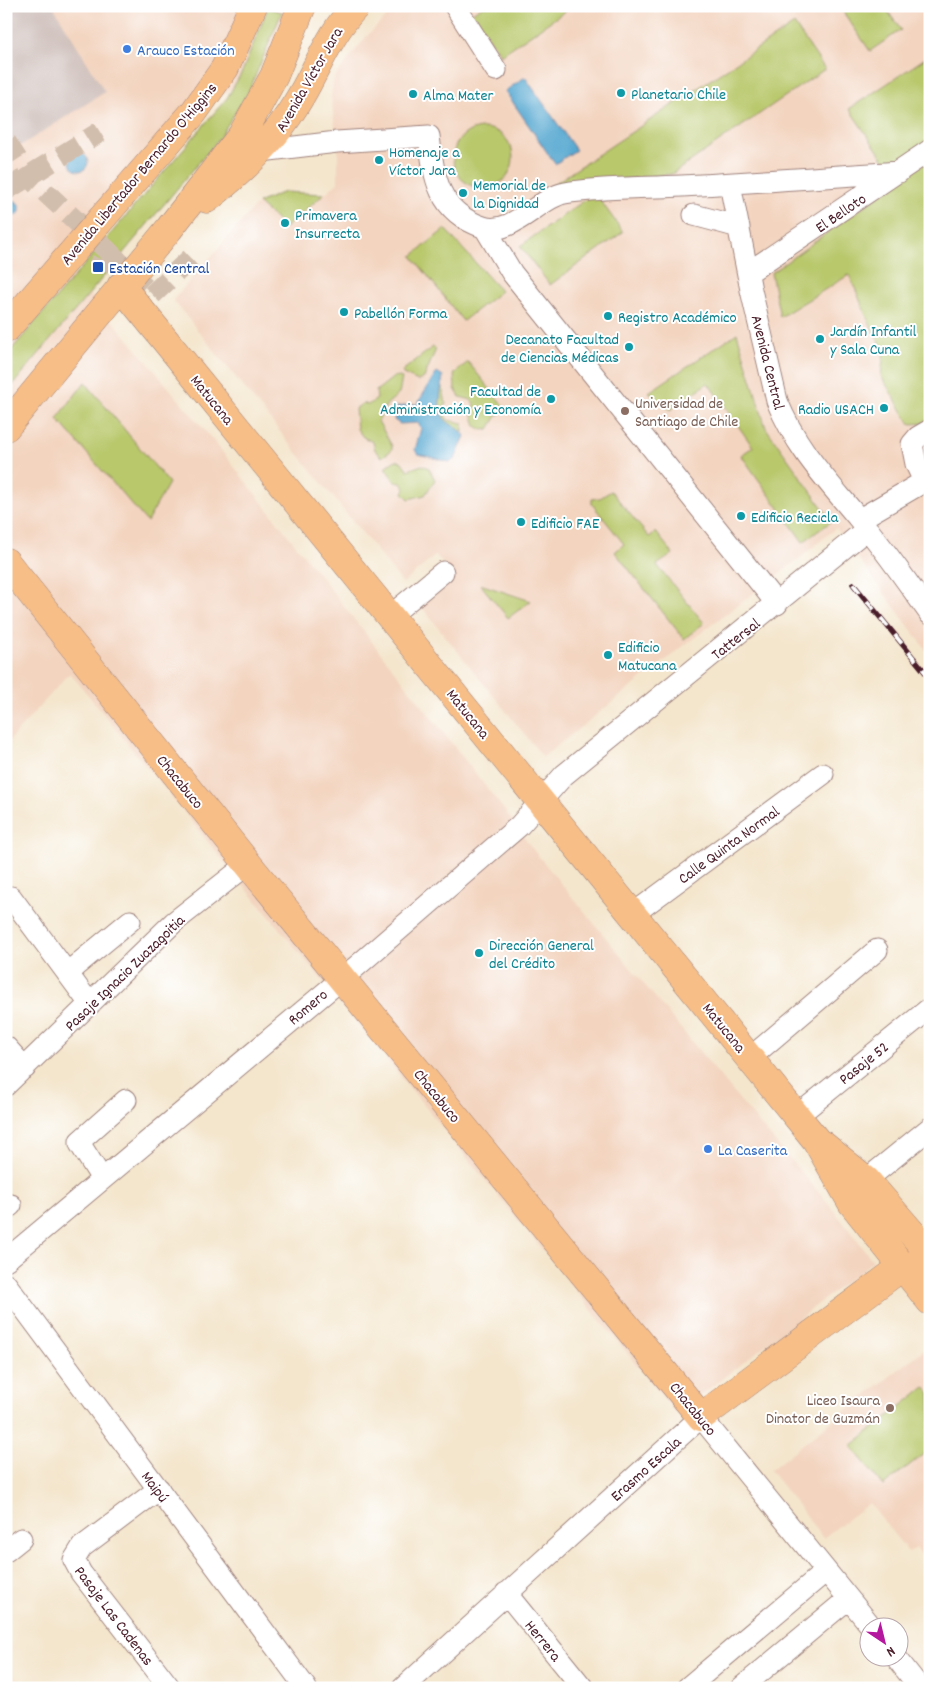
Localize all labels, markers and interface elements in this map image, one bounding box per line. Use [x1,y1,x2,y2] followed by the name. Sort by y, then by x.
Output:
[271,23,350,137] street label: Avenida Víctor Jara
[137,40,235,63] place label: Arauco Estación
[121,43,133,55] marker: Arauco Estación
[56,78,224,271] street label: Avenida Libertador Bernardo O'Higgins
[631,84,726,107] place label: Planetario Chile
[423,85,494,108] place label: Alma Mater
[615,87,627,99] marker: Planetario Chile
[407,88,419,100] marker: Alma Mater
[389,142,460,183] place label: Homenaje a Víctor Jara
[373,154,385,166] marker: Homenaje a Víctor Jara
[473,175,546,216] place label: Memorial de la Dignidad
[457,187,469,199] marker: Memorial de la Dignidad
[811,189,872,240] street label: El Belloto
[295,205,360,246] place label: Primavera Insurrecta
[279,217,291,229] marker: Primavera Insurrecta
[109,258,210,281] place label: Estación Central
[91,260,105,274] marker: Estación Central
[354,303,448,326] place label: Pabellón Forma
[338,306,350,318] marker: Pabellón Forma
[618,307,737,330] place label: Registro Académico
[602,310,614,322] marker: Registro Académico
[744,313,790,413] street label: Avenida Central
[830,321,916,362] place label: Jardín Infantil y Sala Cuna
[501,329,619,370] place label: Decanato Facultad de Ciencias Médicas
[814,333,826,345] marker: Jardín Infantil y Sala Cuna
[623,341,635,353] marker: Decanato Facultad de Ciencias Médicas
[184,371,239,431] street label: Matucana
[380,381,541,422] place label: Facultad de Administración y Economía
[545,393,557,405] marker: Facultad de Administración y Economía
[635,393,738,434] place label: Universidad de Santiago de Chile
[798,399,874,422] place label: Radio USACH
[878,402,890,414] marker: Radio USACH
[619,405,631,417] marker: Universidad de Santiago de Chile
[751,507,839,530] place label: Edificio Recicla
[735,510,747,522] marker: Edificio Recicla
[531,513,600,536] place label: Edificio FAE
[515,516,527,528] marker: Edificio FAE
[707,613,766,667] street label: Tattersal
[618,637,677,678] place label: Edificio Matucana
[602,649,614,661] marker: Edificio Matucana
[440,685,495,745] street label: Matucana
[150,750,208,815] street label: Chacabuco
[674,801,785,891] street label: Calle Quinta Normal
[60,910,191,1037] street label: Pasaje Ignacio Zuazagoitia
[489,935,594,976] place label: Dirección General del Crédito
[473,947,485,959] marker: Dirección General del Crédito
[284,984,334,1032] street label: Romero
[696,999,751,1059] street label: Matucana
[835,1037,894,1091] street label: Pasaje 52
[407,1064,465,1129] street label: Chacabuco
[718,1140,788,1163] place label: La Caserita
[702,1143,714,1155] marker: La Caserita
[663,1377,721,1442] street label: Chacabuco
[766,1390,880,1431] place label: Liceo Isaura Dinator de Guzmán
[884,1402,896,1414] marker: Liceo Isaura Dinator de Guzmán
[606,1431,688,1508] street label: Erasmo Escala
[135,1467,174,1508] street label: Maipú
[68,1562,158,1672] street label: Pasaje Las Cadenas
[518,1616,566,1668] street label: Herrera
[858,1616,908,1666] north arrow
[882,1641,899,1661] text: N

